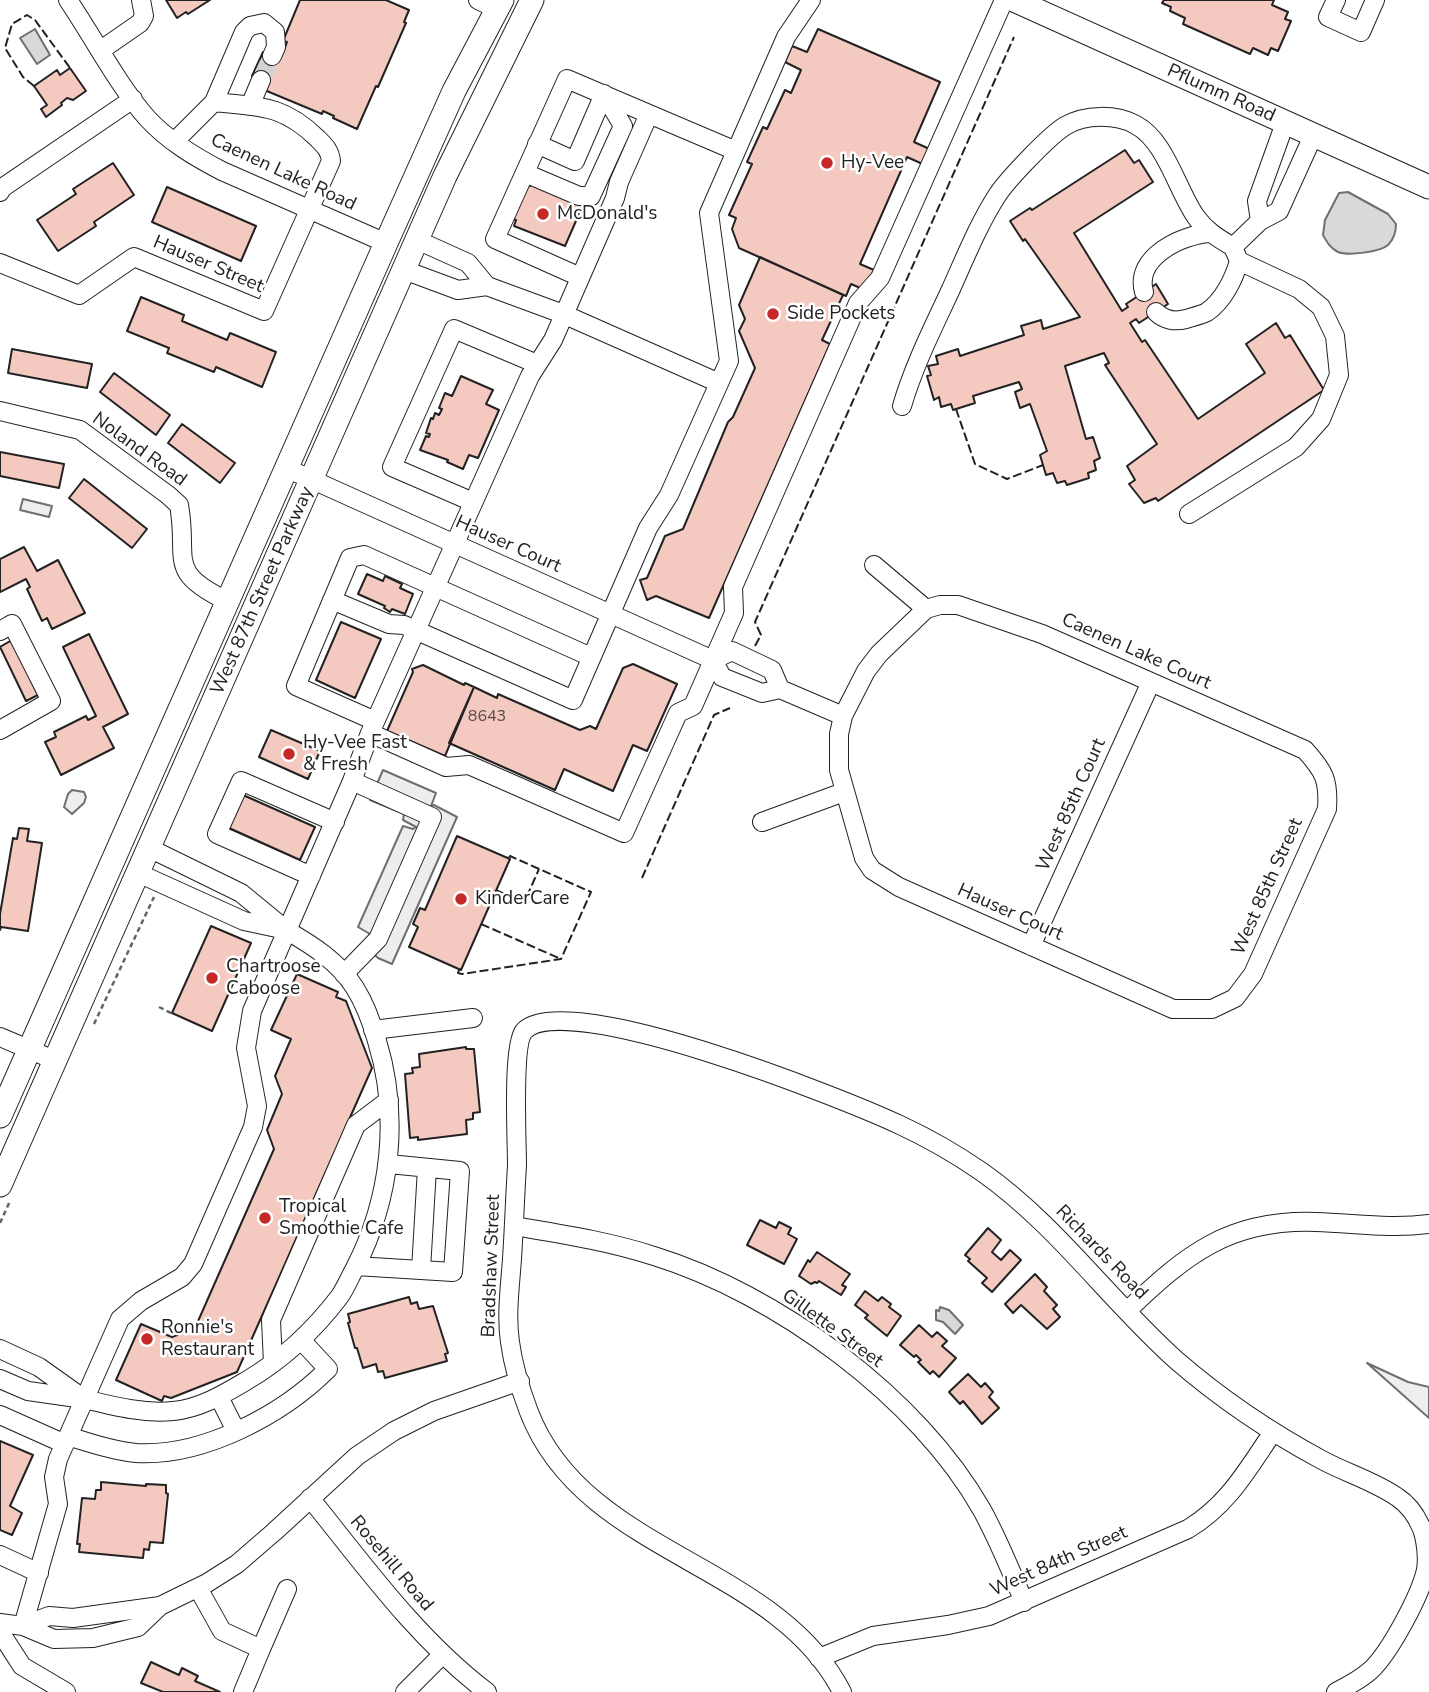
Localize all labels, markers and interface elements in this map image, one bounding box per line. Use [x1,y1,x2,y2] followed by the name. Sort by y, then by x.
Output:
[1163,60,1279,128] street label: Pflumm Road
[207,129,359,217] street label: Caenen Lake Road
[841,152,904,174] place label: Hy-Vee
[819,155,835,171] marker: Hy-Vee
[557,203,658,225] place label: McDonald's
[535,206,551,222] marker: McDonald's
[149,231,267,299] street label: Hauser Street
[787,303,895,325] place label: Side Pockets
[765,306,781,322] marker: Side Pockets
[87,408,191,492] street label: Noland Road
[207,483,319,699] street label: West 87th Street Parkway
[452,512,564,578] street label: Hauser Court
[1058,609,1214,695] street label: Caenen Lake Court
[468,707,506,727] house number: 8643
[303,732,407,776] place label: Hy-Vee Fast & Fresh
[1033,735,1111,875] street label: West 85th Court
[281,746,297,762] marker: Hy-Vee Fast & Fresh
[1228,815,1308,959] street label: West 85th Street
[954,880,1066,946] street label: Hauser Court
[475,888,569,910] place label: KinderCare
[453,891,469,907] marker: KinderCare
[226,956,321,1000] place label: Chartroose Caboose
[204,970,220,986] marker: Chartroose Caboose
[478,1194,506,1338] street label: Bradshaw Street
[279,1196,404,1240] place label: Tropical Smoothie Cafe
[1050,1201,1152,1305] street label: Richards Road
[257,1210,273,1226] marker: Tropical Smoothie Cafe
[777,1285,887,1373] street label: Gillette Street
[161,1317,254,1361] place label: Ronnie's Restaurant
[139,1331,155,1347] marker: Ronnie's Restaurant
[344,1512,438,1616] street label: Rosehill Road
[987,1522,1131,1602] street label: West 84th Street

